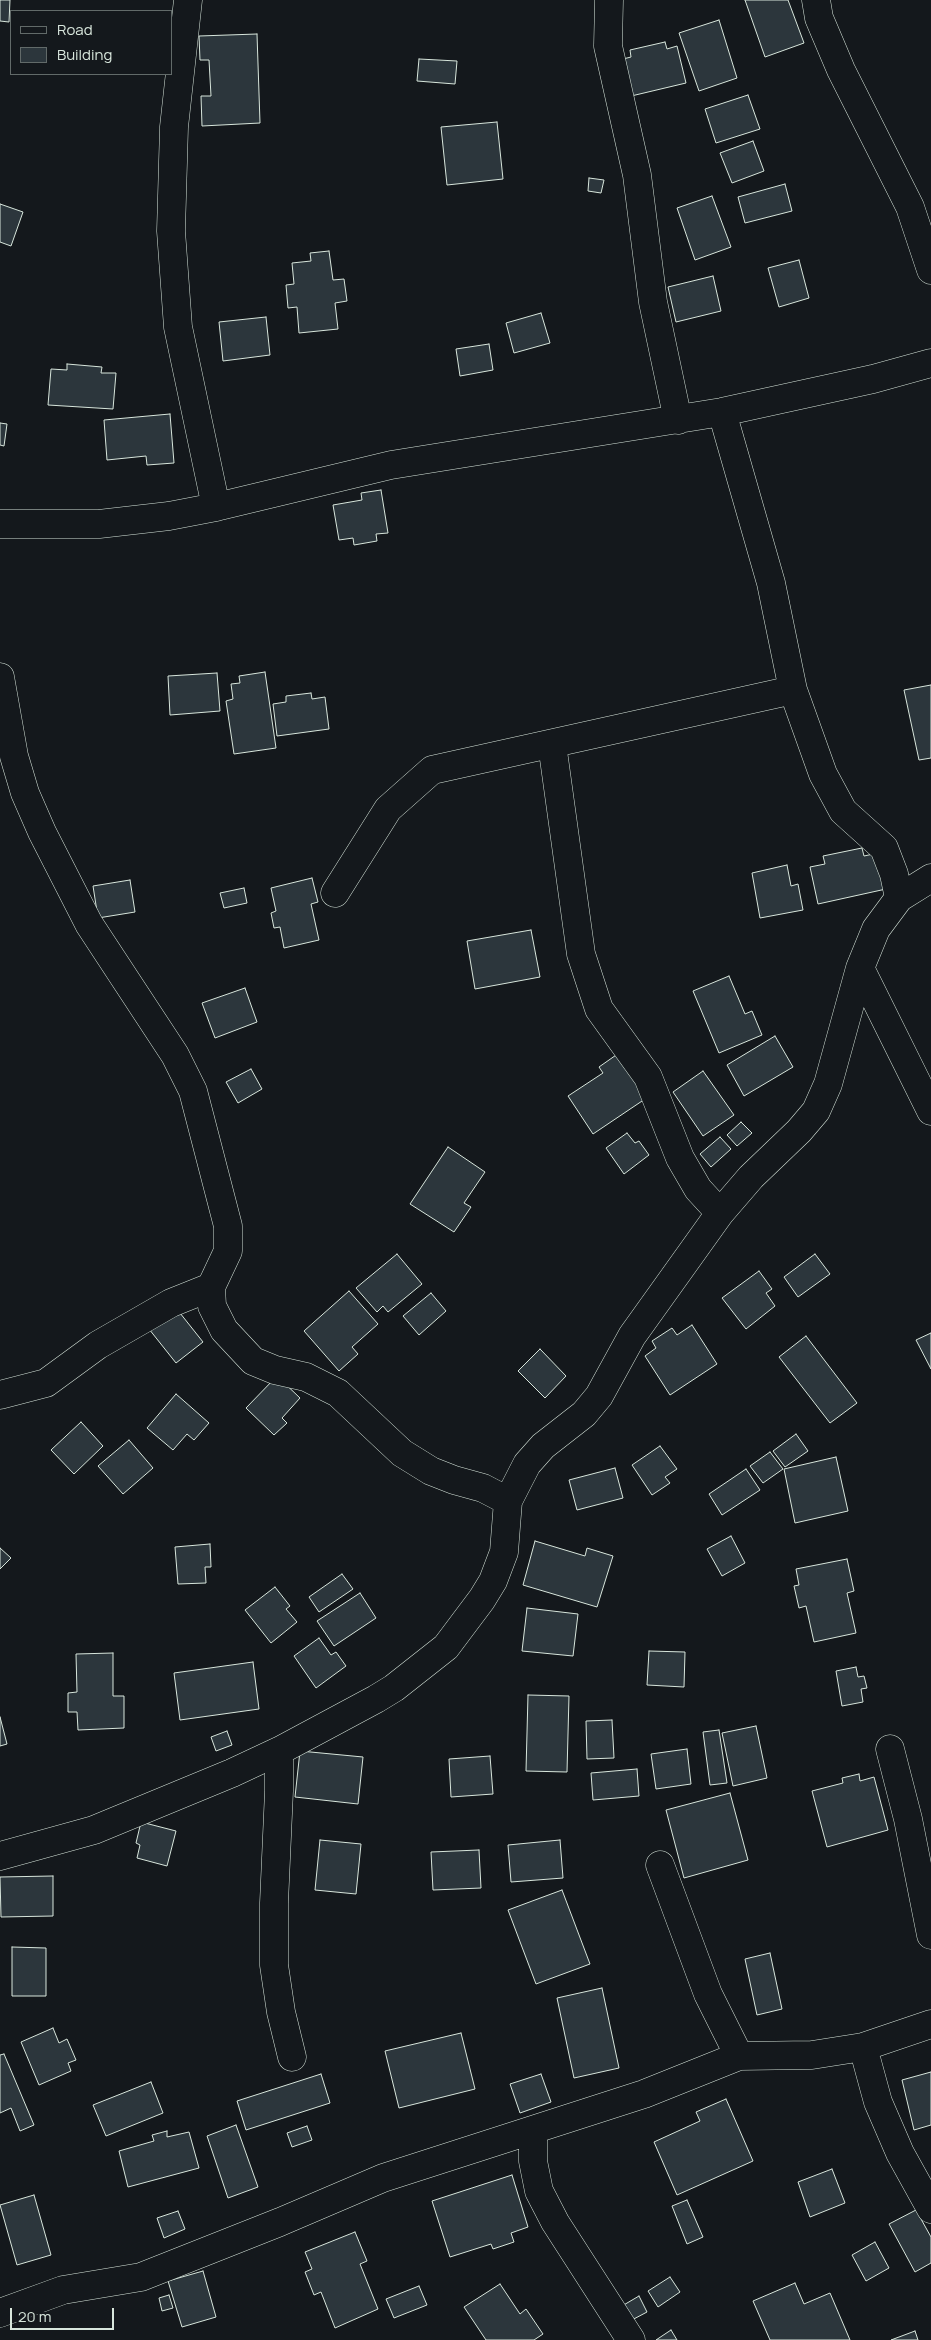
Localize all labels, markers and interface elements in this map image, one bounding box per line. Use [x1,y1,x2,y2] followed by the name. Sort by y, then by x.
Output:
[10,10,172,75] legend
[57,19,93,40] text: Road
[57,44,112,65] text: Building
[12,2298,116,2330] scale bar
[18,2306,51,2327] text: 20 m

